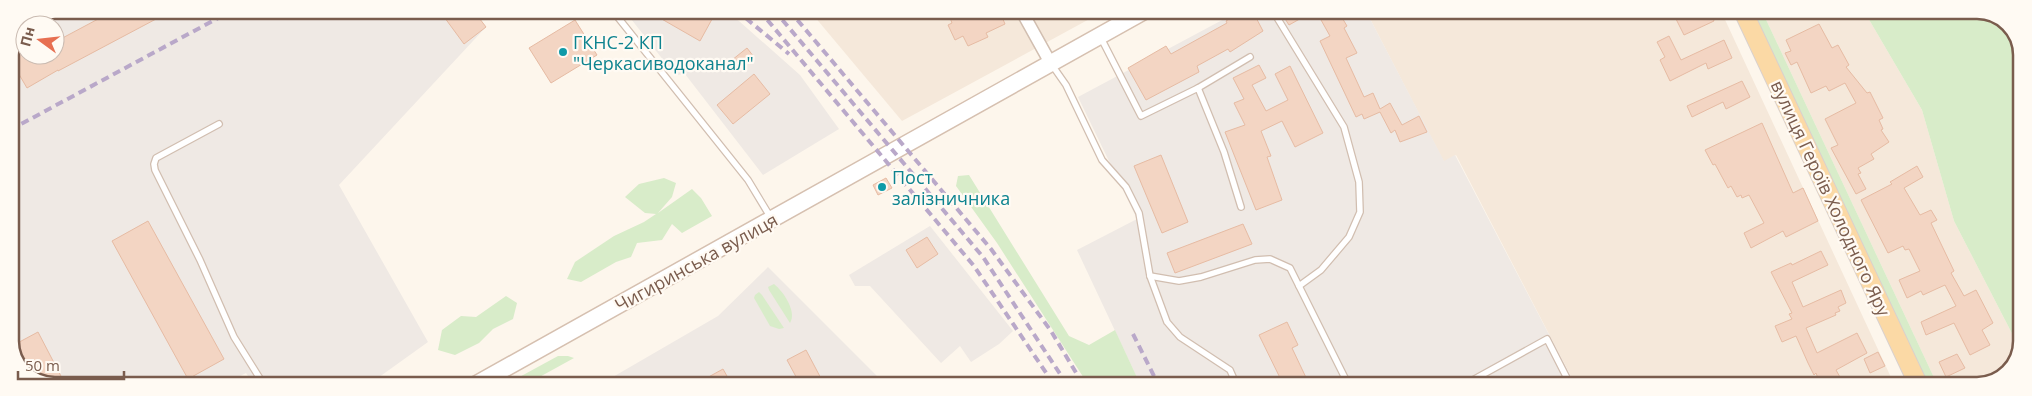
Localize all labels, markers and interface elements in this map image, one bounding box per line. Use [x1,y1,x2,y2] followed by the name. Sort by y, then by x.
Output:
[15,15,65,65] north arrow
[15,25,39,48] text: Пн
[573,30,754,75] place label: ГКНС-2 КП "Черкасиводоканал"
[557,46,569,58] marker: ГКНС-2 КП "Черкасиводоканал"
[1766,76,1897,321] street label: вулиця Героїв Холодного Яру
[892,165,1010,210] place label: Пост залізничника
[876,181,888,193] marker: Пост залізничника
[610,207,782,317] street label: Чигиринська вулиця
[18,348,124,380] scale bar
[25,355,60,375] text: 50 m

